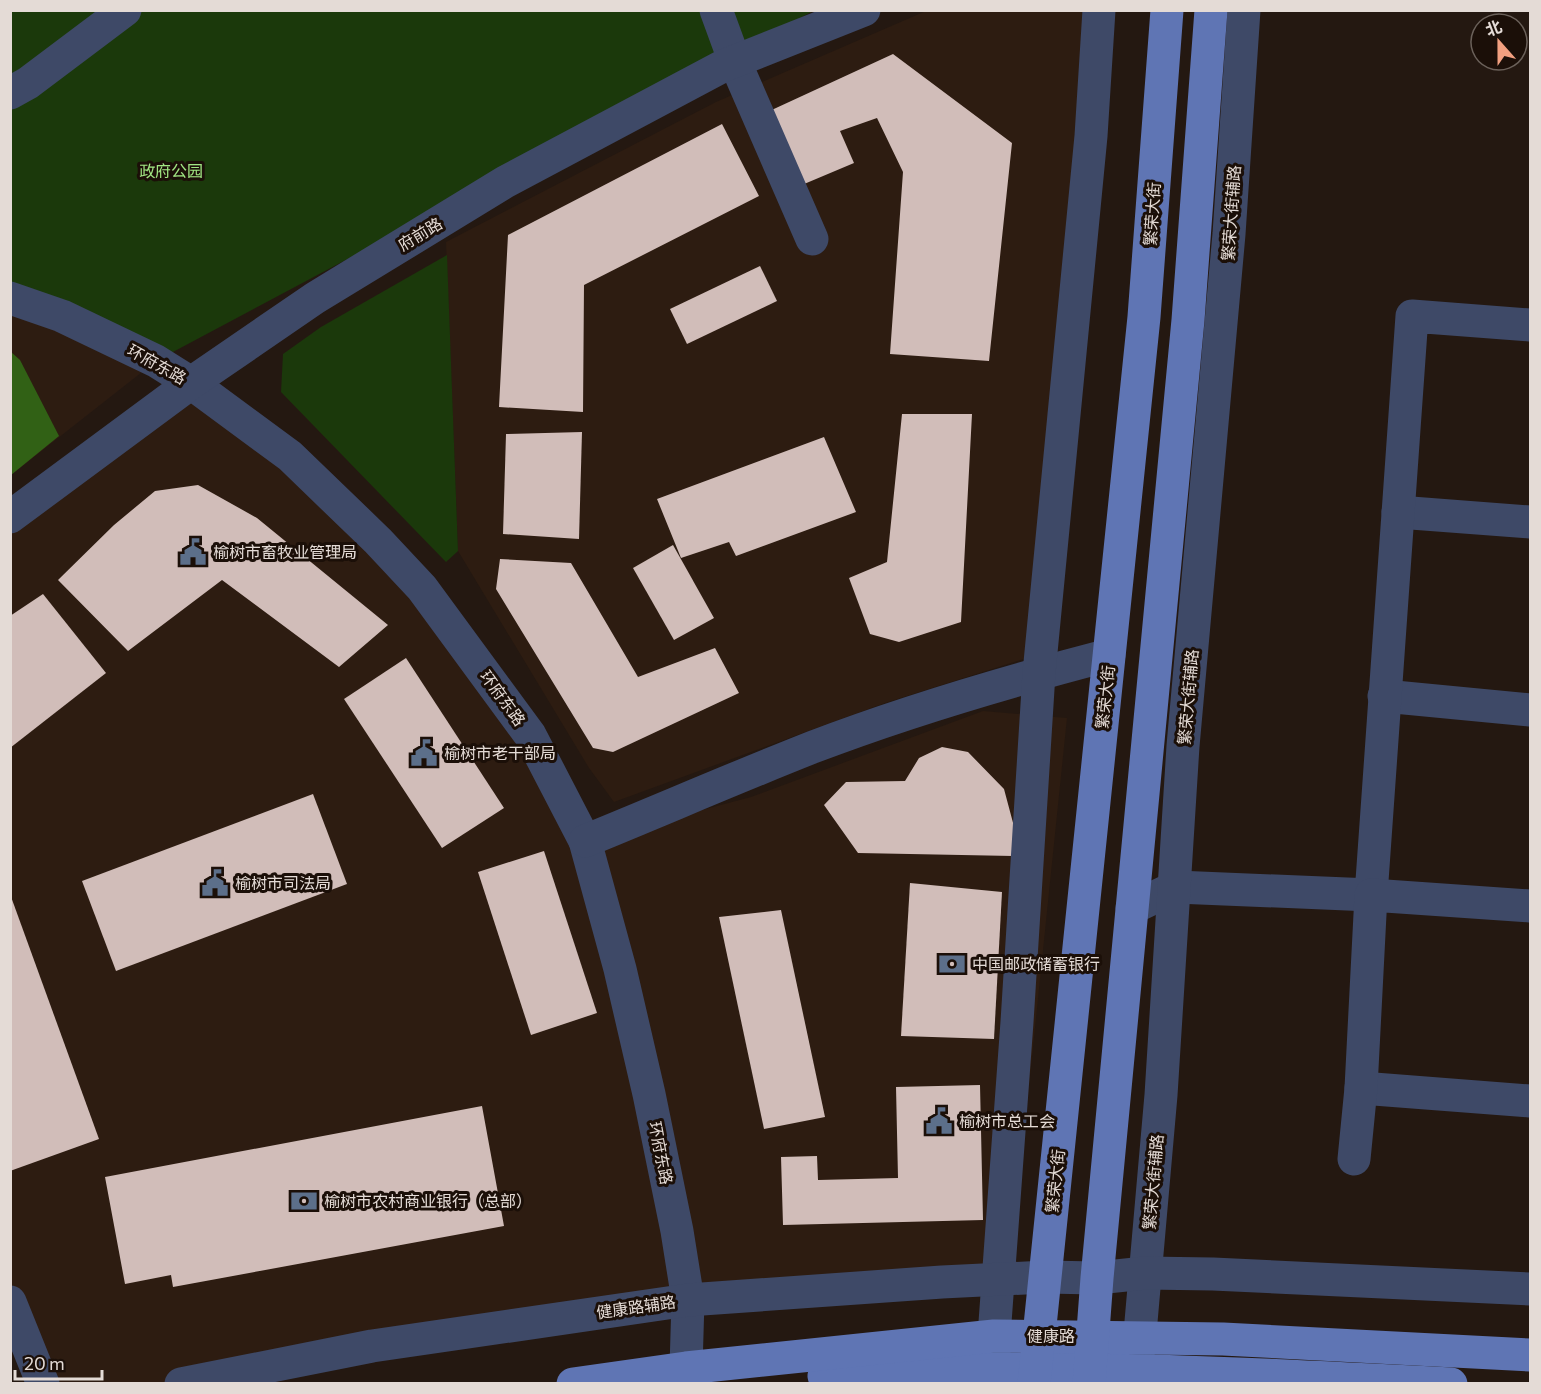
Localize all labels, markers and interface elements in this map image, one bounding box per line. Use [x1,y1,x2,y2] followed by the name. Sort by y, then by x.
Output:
[1469,12,1529,72] north arrow
[1483,16,1504,39] text: 北
[139,161,203,180] park label: 政府公园
[1218,164,1243,262] street label: 繁荣大街辅路
[1140,181,1163,247] street label: 繁荣大街
[394,213,445,254] street label: 府前路
[125,340,190,387] street label: 环府东路
[178,537,208,567] public building icon: 榆树市畜牧业管理局
[213,542,357,561] place label: 榆树市畜牧业管理局
[1174,648,1201,746] street label: 繁荣大街辅路
[1092,664,1117,730] street label: 繁荣大街
[477,666,530,729] street label: 环府东路
[409,738,439,768] public building icon: 榆树市老干部局
[444,743,556,762] place label: 榆树市老干部局
[200,868,230,898] public building icon: 榆树市司法局
[235,873,331,892] place label: 榆树市司法局
[937,949,967,979] bank icon: 中国邮政储蓄银行
[972,954,1100,973] place label: 中国邮政储蓄银行
[924,1106,954,1136] public building icon: 榆树市总工会
[959,1111,1055,1130] place label: 榆树市总工会
[646,1120,677,1186] street label: 环府东路
[1139,1133,1166,1231] street label: 繁荣大街辅路
[1042,1148,1067,1214] street label: 繁荣大街
[289,1186,319,1216] bank icon: 榆树市农村商业银行（总部）
[324,1191,532,1210] place label: 榆树市农村商业银行（总部）
[595,1292,677,1321] street label: 健康路辅路
[1027,1326,1075,1345] street label: 健康路
[15,1343,102,1381] scale bar
[24,1352,65,1374] text: 20 m

